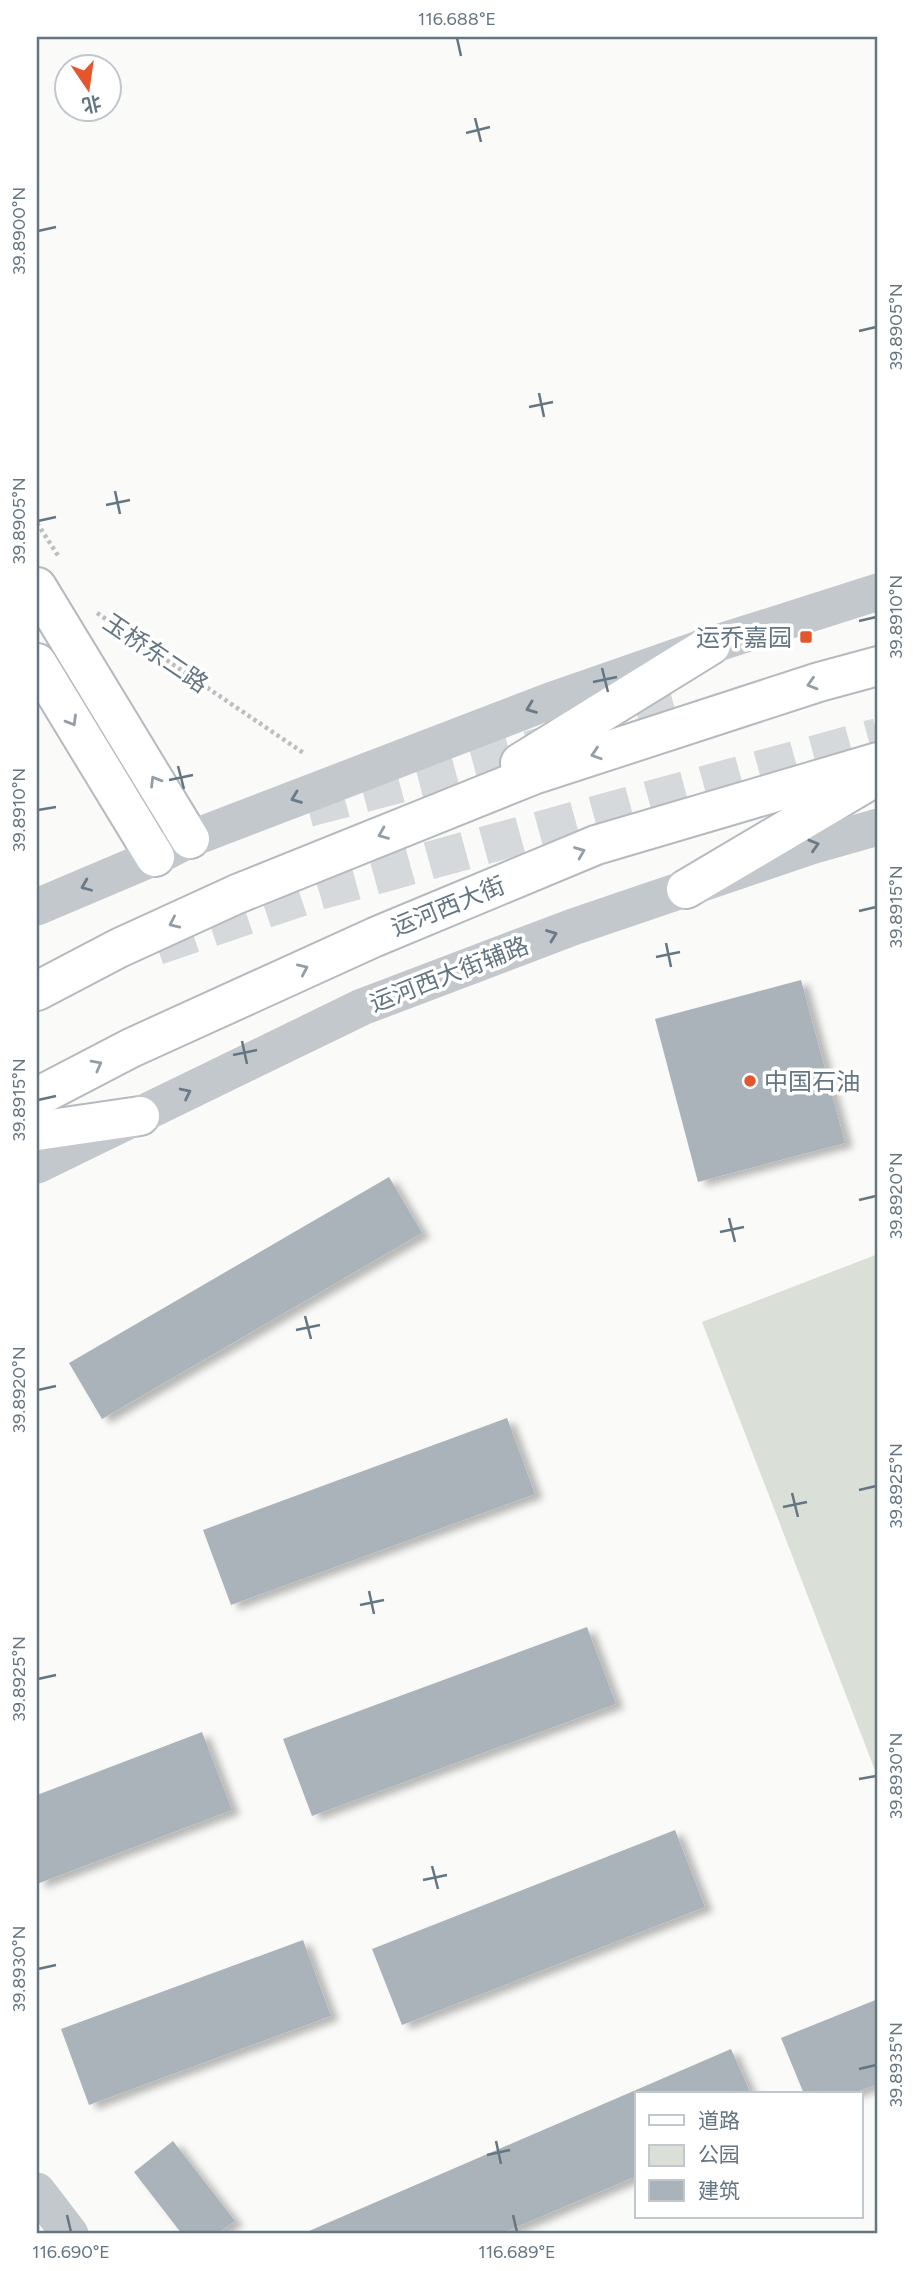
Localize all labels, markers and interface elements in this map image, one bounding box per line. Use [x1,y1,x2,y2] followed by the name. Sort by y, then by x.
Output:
[418,8,496,30] text: 116.688°E
[52,52,122,122] north arrow
[80,91,104,117] text: 北
[8,187,30,275] text: 39.8900°N
[885,283,907,371] text: 39.8905°N
[8,477,30,565] text: 39.8905°N
[885,575,907,659] text: 39.8910°N
[98,607,214,699] street label: 玉桥东二路
[696,623,792,652] place label: 运乔嘉园
[798,629,814,645] marker: 运乔嘉园
[807,676,819,691] one-way arrow
[526,700,538,714] one-way arrow
[64,714,77,727] one-way arrow
[590,746,603,760] one-way arrow
[8,768,30,852] text: 39.8910°N
[150,775,163,788] one-way arrow
[291,790,303,804] one-way arrow
[378,826,390,840] one-way arrow
[808,839,820,854] one-way arrow
[574,846,586,860] one-way arrow
[885,865,907,949] text: 39.8915°N
[387,870,509,942] street label: 运河西大街
[81,878,94,892] one-way arrow
[168,915,181,929] one-way arrow
[546,929,558,943] one-way arrow
[365,930,533,1018] street label: 运河西大街辅路
[296,963,309,977] one-way arrow
[8,1058,30,1142] text: 39.8915°N
[90,1060,102,1073] one-way arrow
[764,1067,860,1096] place label: 中国石油
[742,1073,758,1089] marker: 中国石油
[179,1087,191,1101] one-way arrow
[885,1152,907,1240] text: 39.8920°N
[8,1346,30,1434] text: 39.8920°N
[885,1443,907,1529] text: 39.8925°N
[8,1636,30,1722] text: 39.8925°N
[885,1733,907,1819] text: 39.8930°N
[8,1926,30,2012] text: 39.8930°N
[885,2022,907,2108] text: 39.8935°N
[635,2092,862,2218] legend
[698,2108,740,2133] text: 道路
[698,2142,740,2167] text: 公园
[698,2178,740,2203] text: 建筑
[32,2241,110,2263] text: 116.690°E
[478,2241,556,2263] text: 116.689°E

